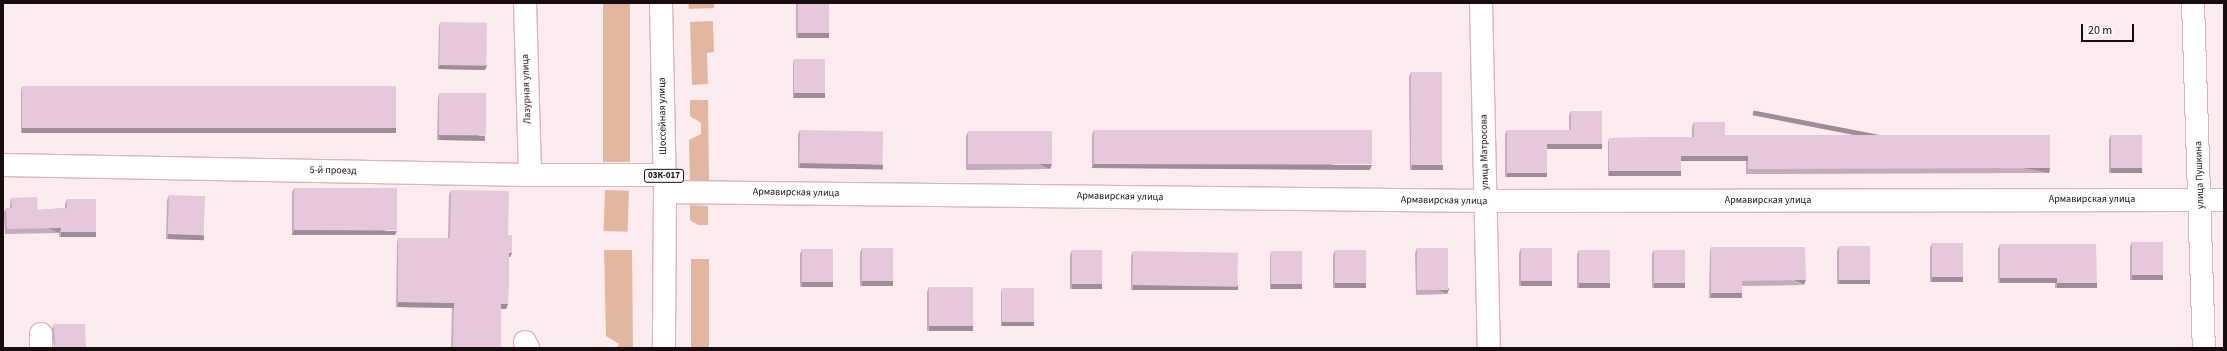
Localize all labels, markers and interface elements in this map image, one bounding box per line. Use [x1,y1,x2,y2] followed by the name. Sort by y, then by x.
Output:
[2083,16,2136,42] scale bar
[2088,22,2112,39] text: 20 m
[520,54,534,124] street label: Лазурная улица
[656,77,670,155] street label: Шоссейная улица
[1478,114,1492,190] street label: улица Матросова
[2193,141,2207,209] street label: улица Пушкина
[309,165,357,177] street label: 5-й проезд
[644,169,684,183] road number: 03К-017
[753,186,839,200] street label: Армавирская улица
[1077,190,1163,204] street label: Армавирская улица
[1401,194,1487,208] street label: Армавирская улица
[2049,194,2135,206] street label: Армавирская улица
[1725,195,1811,207] street label: Армавирская улица

